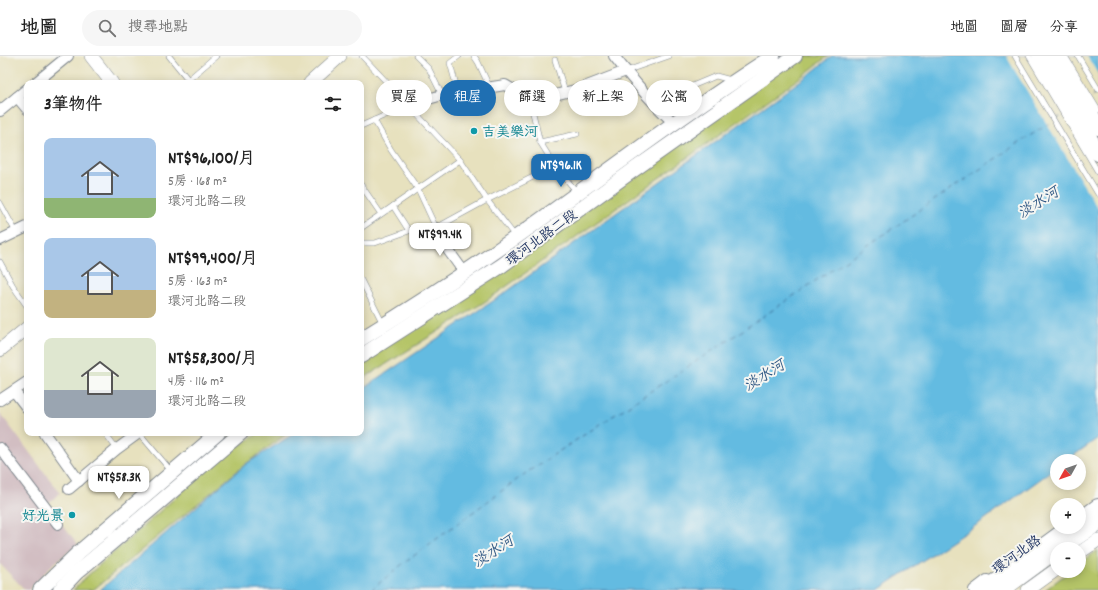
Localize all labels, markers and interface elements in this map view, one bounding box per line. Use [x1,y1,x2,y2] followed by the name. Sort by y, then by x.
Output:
[82,10,362,46] search box
[20,16,58,43] text: 地圖
[96,17,118,39] icon: search
[128,17,188,39] text: 搜尋地點
[950,18,978,38] text: 地圖
[1000,18,1028,38] text: 圖層
[1050,18,1078,38] text: 分享
[376,80,432,116] chip: 買屋
[440,80,496,116] chip: 租屋
[504,80,560,116] chip: 篩選
[568,80,638,116] chip: 新上架
[646,80,702,116] chip: 公寓
[322,93,344,115] icon: filters
[44,94,103,118] text: 3筆物件
[482,123,538,143] place label: 吉美樂河
[469,126,479,136] marker: 吉美樂河
[168,148,255,172] text: NT$96,100/月
[76,154,124,202] icon: home
[520,154,602,188] pin: NT$96.1K
[540,157,582,176] text: NT$96.1K
[168,173,227,192] text: 5房 · 168 m²
[1014,181,1067,225] water label: 淡水河
[168,193,246,212] text: 環河北路二段
[502,206,582,271] street label: 環河北路二段
[399,223,481,257] pin: NT$99.4K
[418,226,462,245] text: NT$99.4K
[168,248,258,272] text: NT$99,400/月
[76,254,124,302] icon: home
[168,273,228,292] text: 5房 · 163 m²
[168,293,246,312] text: 環河北路二段
[168,348,258,372] text: NT$58,300/月
[76,354,124,402] icon: home
[740,354,793,398] water label: 淡水河
[168,373,224,392] text: 4房 · 116 m²
[168,393,246,412] text: 環河北路二段
[1050,454,1086,490] north arrow
[1050,454,1086,578] map controls
[78,466,160,500] pin: NT$58.3K
[97,469,141,488] text: NT$58.3K
[1050,498,1086,534] button: +
[22,507,64,527] place label: 好光景
[67,510,77,520] marker: 好光景
[469,530,521,574] water label: 淡水河
[988,531,1046,580] street label: 環河北路
[1050,542,1086,578] button: −

